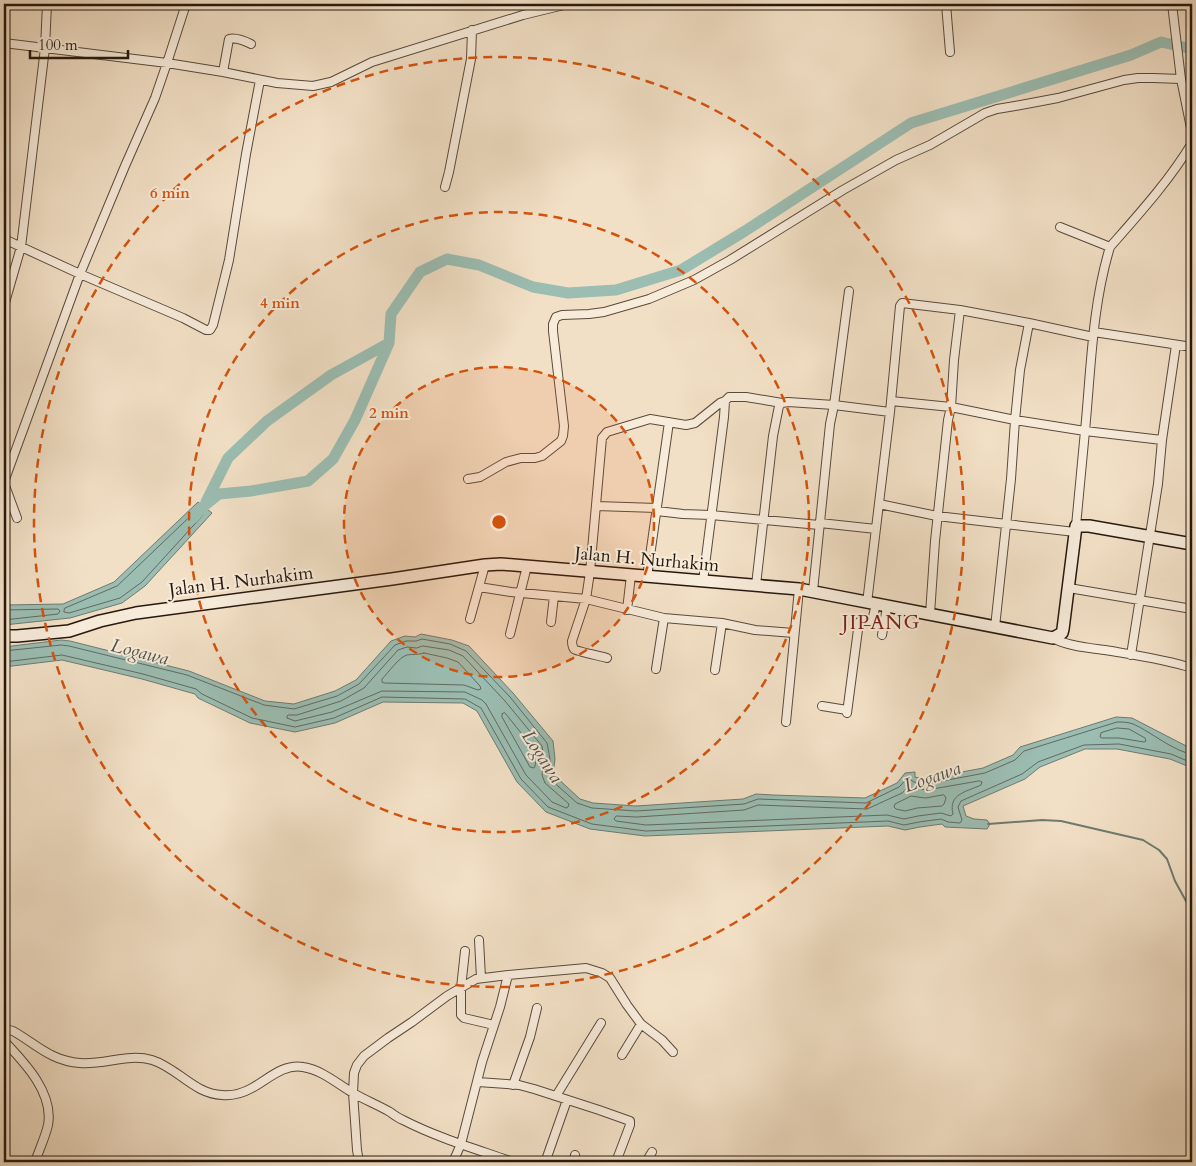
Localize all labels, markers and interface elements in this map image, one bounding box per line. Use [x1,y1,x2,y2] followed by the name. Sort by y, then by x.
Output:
[30,28,128,60] scale bar
[38,35,78,55] text: 100 m
[150,183,190,203] text: 6 min
[260,293,300,313] text: 4 min
[369,403,409,423] text: 2 min
[490,513,508,531] centre of rings
[571,540,721,578] street label: Jalan H. Nurhakim
[165,560,315,603] street label: Jalan H. Nurhakim
[839,609,920,636] district label: JIPANG
[108,632,172,672] water label: Logawa
[515,725,569,789] water label: Logawa
[900,755,965,799] water label: Logawa

